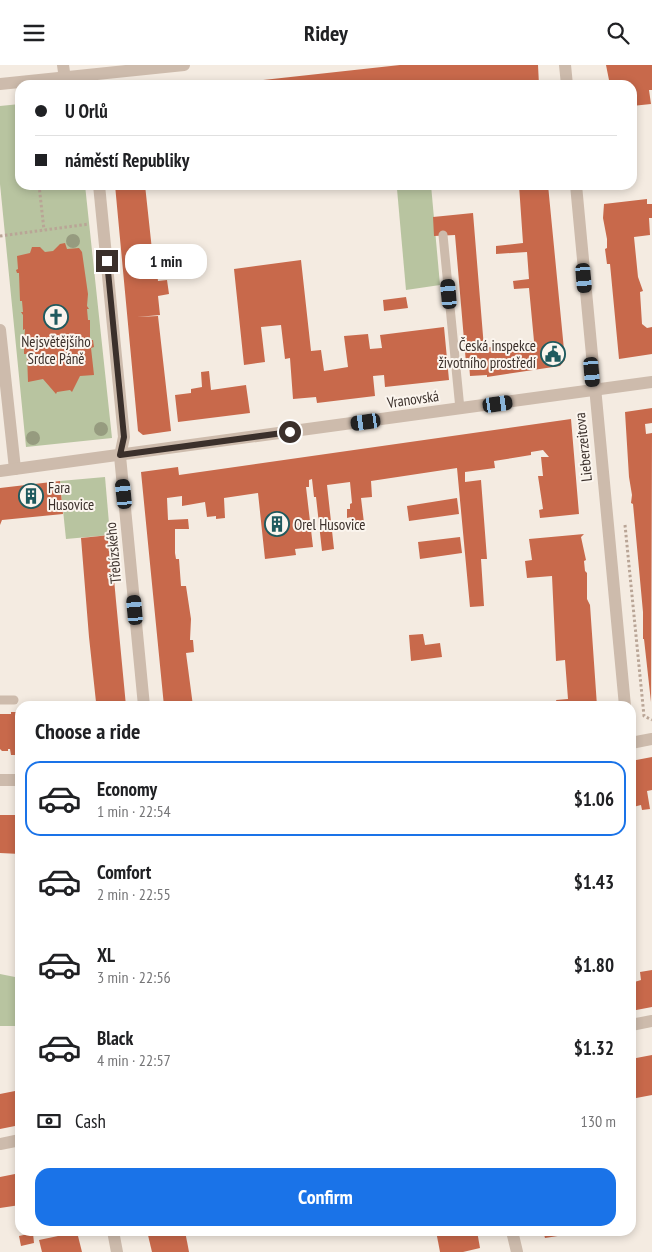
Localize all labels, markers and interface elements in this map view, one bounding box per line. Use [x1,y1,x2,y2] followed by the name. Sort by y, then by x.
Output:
[20,19,48,47] icon: menu
[304,19,348,47] text: Ridey
[604,19,632,47] icon: search
[65,99,108,123] text: U Orlů
[65,148,189,172] text: náměstí Republiky
[124,243,207,279] callout: 1 min
[96,250,118,272] route end
[150,251,182,271] text: 1 min
[575,262,592,294] car
[440,278,457,310] car
[43,304,69,330] church icon: Nejsvětějšího Srdce Páně
[21,332,91,368] place label: Nejsvětějšího Srdce Páně
[438,336,537,372] place label: Česká inspekce životního prostředí
[540,341,566,367] public building icon: Česká inspekce životního prostředí
[583,356,600,388] car
[385,386,440,412] street label: Vranovská
[482,394,513,414] car
[350,412,381,432] car
[570,412,596,482] street label: Lieberzeitova
[279,421,301,443] route start
[48,478,94,514] place label: Fara Husovice
[114,478,133,510] car
[18,483,44,509] building icon: Fara Husovice
[264,511,290,537] building icon: Orel Husovice
[294,515,366,534] place label: Orel Husovice
[101,521,125,585] street label: Třebízského
[126,594,143,626] car
[35,717,140,745] text: Choose a ride
[37,776,82,821] icon: car
[97,777,157,801] text: Economy
[574,787,614,811] text: $1.06
[97,801,171,821] text: 1 min · 22:54
[37,859,82,904] icon: car
[97,860,151,884] text: Comfort
[574,870,614,894] text: $1.43
[97,884,171,904] text: 2 min · 22:55
[37,942,82,987] icon: car
[97,943,115,967] text: XL
[574,953,614,977] text: $1.80
[97,967,171,987] text: 3 min · 22:56
[37,1025,82,1070] icon: car
[97,1026,133,1050] text: Black
[574,1036,614,1060] text: $1.32
[97,1050,171,1070] text: 4 min · 22:57
[35,1107,63,1135] icon: cash
[75,1109,106,1133] text: Cash
[581,1111,616,1131] text: 130 m
[35,1168,616,1226] button: Confirm

